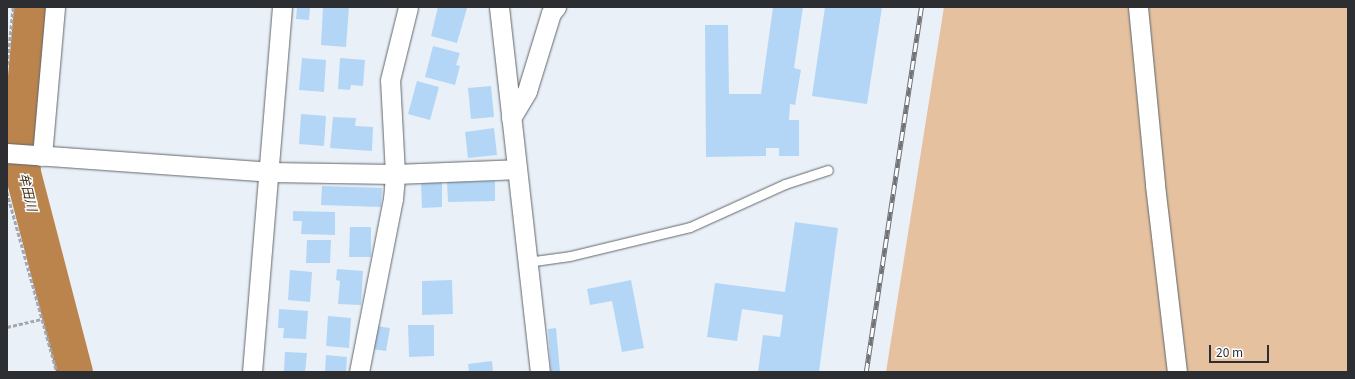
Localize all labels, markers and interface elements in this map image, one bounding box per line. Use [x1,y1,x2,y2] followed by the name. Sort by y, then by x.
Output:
[16,171,40,213] water label: 牟田川
[1211,337,1271,363] scale bar
[1216,343,1243,360] text: 20 m

